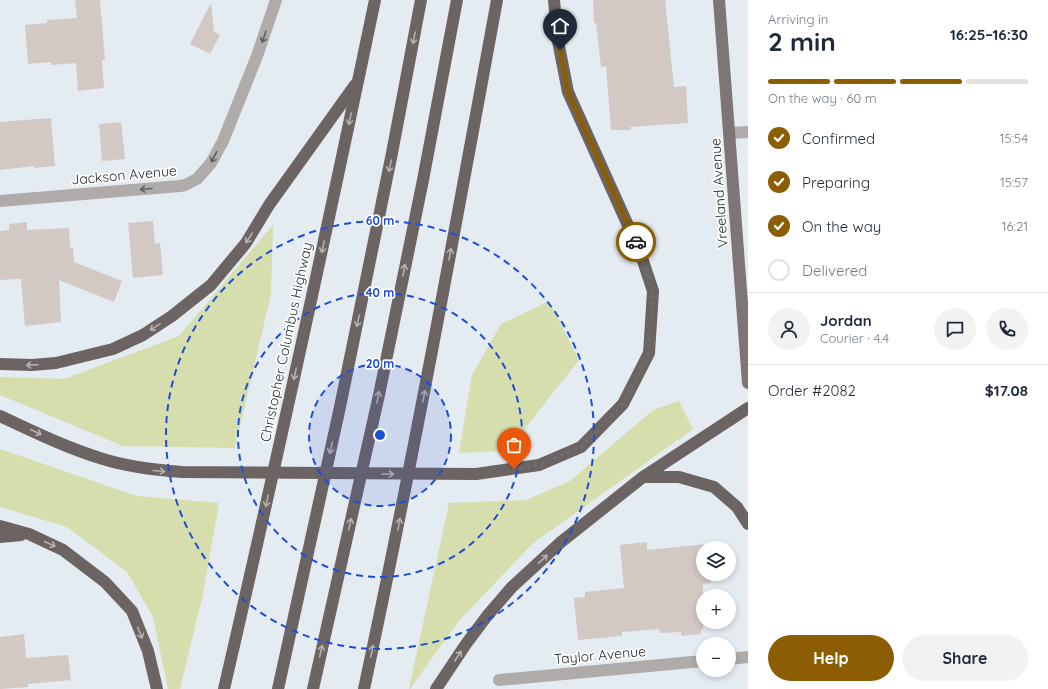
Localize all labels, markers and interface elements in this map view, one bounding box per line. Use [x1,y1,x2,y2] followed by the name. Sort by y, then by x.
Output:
[543,9,577,50] pin
[768,11,828,27] text: Arriving in
[549,15,571,37] icon: home
[768,25,836,58] text: 2 min
[950,25,1028,44] text: 16:25–16:30
[260,30,267,43] one-way arrow
[410,31,418,44] one-way arrow
[768,90,877,106] text: On the way · 60 m
[345,113,353,126] one-way arrow
[768,127,790,149] icon: check
[802,129,875,148] text: Confirmed
[1000,130,1028,146] text: 15:54
[706,137,732,249] street label: Vreeland Avenue
[210,151,217,163] one-way arrow
[385,159,393,172] one-way arrow
[70,161,178,189] street label: Jackson Avenue
[768,171,790,193] icon: check
[802,173,870,192] text: Preparing
[1000,174,1028,190] text: 15:57
[140,185,153,192] one-way arrow
[366,213,394,228] text: 60 m
[768,215,790,237] icon: check
[802,217,881,236] text: On the way
[1002,218,1028,234] text: 16:21
[616,222,656,262] courier
[625,231,647,253] icon: car
[245,232,253,243] one-way arrow
[256,240,316,444] street label: Christopher Columbus Highway
[318,240,326,253] one-way arrow
[446,248,454,261] one-way arrow
[802,261,867,280] text: Delivered
[401,264,409,277] one-way arrow
[366,285,394,300] text: 40 m
[768,308,810,350] button: person
[934,308,976,350] button: chat
[986,308,1028,350] button: phone
[820,311,872,330] text: Jordan
[354,314,362,327] one-way arrow
[150,323,161,331] one-way arrow
[820,330,889,346] text: Courier · 4.4
[366,356,394,371] text: 20 m
[26,361,39,369] one-way arrow
[290,367,298,380] one-way arrow
[768,381,856,400] text: Order #2082
[985,381,1028,400] text: $17.08
[420,390,428,403] one-way arrow
[375,391,383,404] one-way arrow
[373,428,387,442] centre of rings
[497,428,531,469] pin
[29,429,41,436] one-way arrow
[503,434,525,456] icon: bag
[327,441,335,454] one-way arrow
[152,467,165,474] one-way arrow
[381,470,394,478] one-way arrow
[262,494,270,507] one-way arrow
[395,517,403,530] one-way arrow
[346,518,354,531] one-way arrow
[43,541,55,548] one-way arrow
[696,541,736,677] map controls
[696,541,736,581] button: layers
[538,554,548,564] one-way arrow
[696,589,736,629] button: +
[137,626,145,638] one-way arrow
[768,635,894,681] button: Help
[902,635,1028,681] button: Share
[696,637,736,677] button: −
[553,642,647,668] street label: Taylor Avenue
[318,645,326,658] one-way arrow
[369,645,377,658] one-way arrow
[454,651,462,662] one-way arrow

